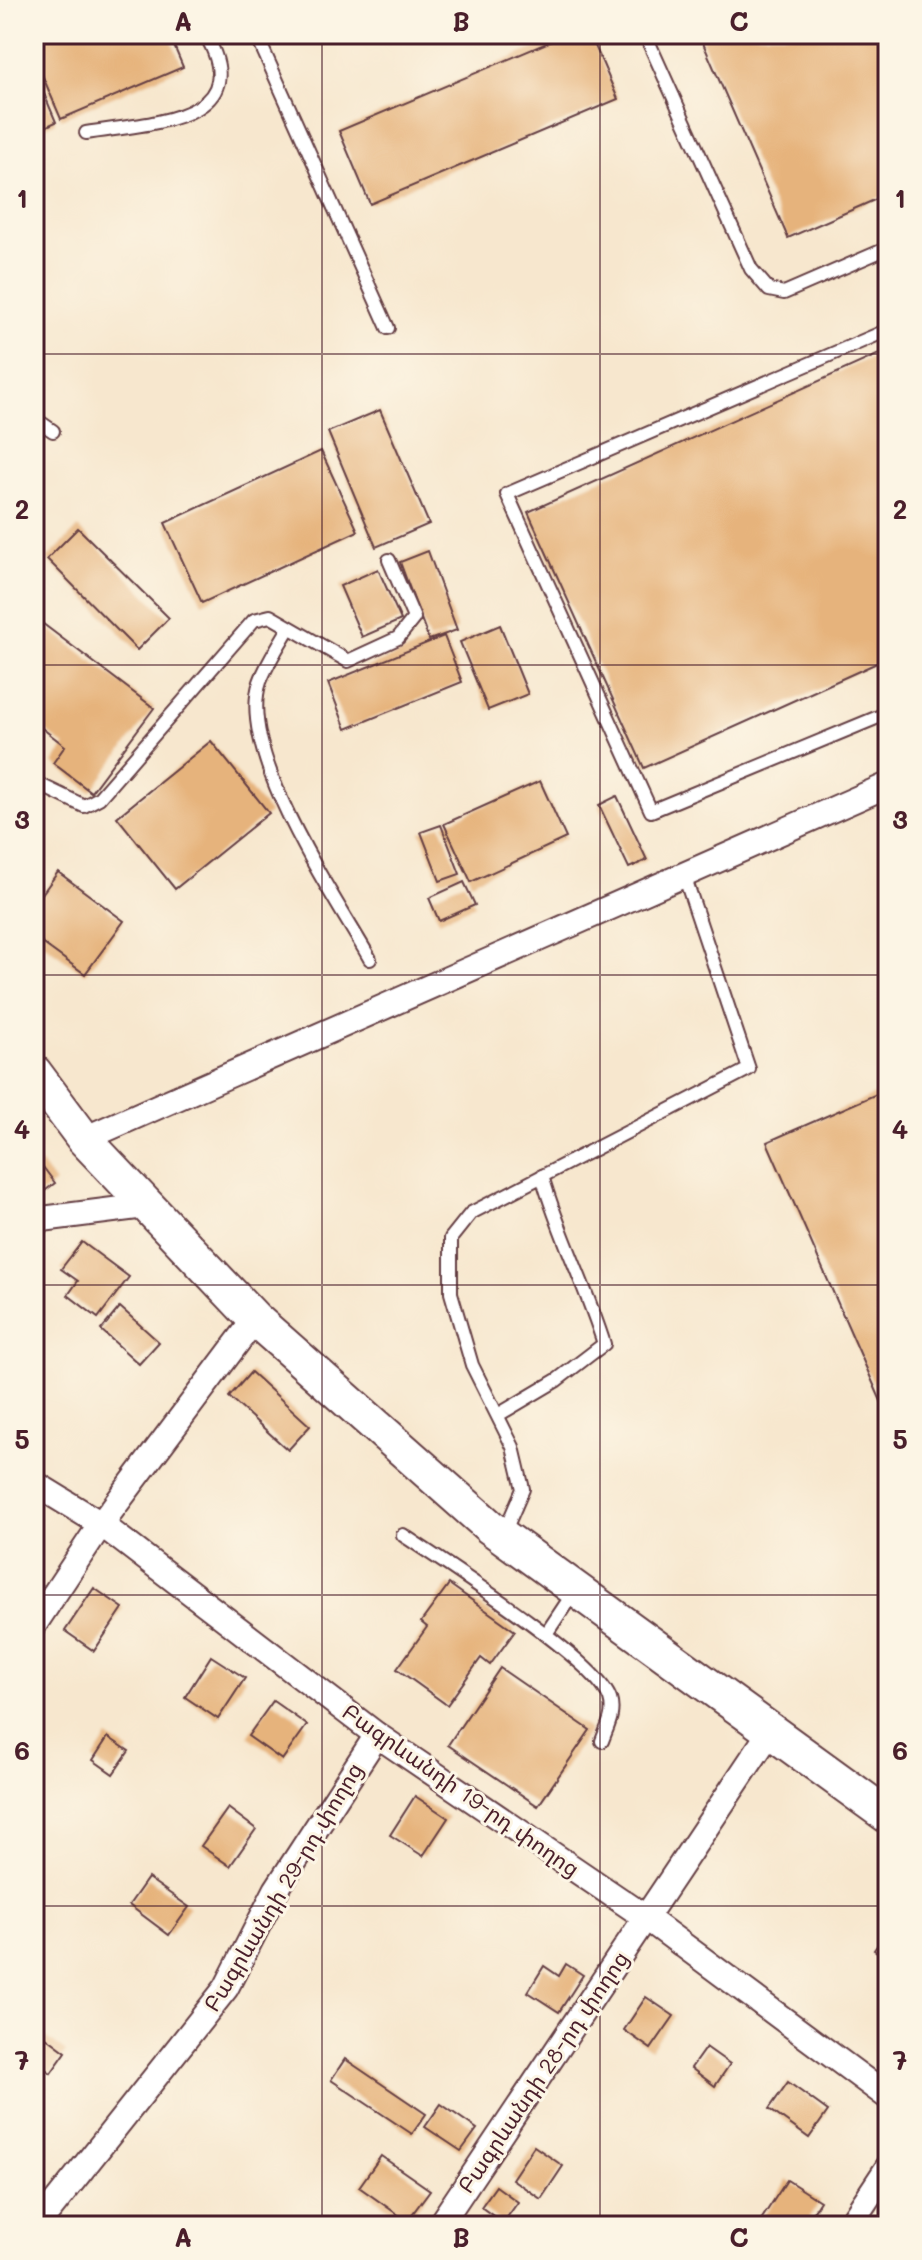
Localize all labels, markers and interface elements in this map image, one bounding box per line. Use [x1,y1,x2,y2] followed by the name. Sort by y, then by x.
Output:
[174,4,192,38] text: A
[452,4,470,38] text: B
[729,4,749,38] text: C
[16,181,28,215] text: 1
[894,181,906,215] text: 1
[15,492,29,526] text: 2
[893,492,907,526] text: 2
[14,802,30,836] text: 3
[892,802,908,836] text: 3
[14,1112,30,1146] text: 4
[892,1112,908,1146] text: 4
[14,1422,30,1456] text: 5
[892,1422,908,1456] text: 5
[337,1696,586,1883] street label: Բագրևանդի 19-րդ փողոց
[14,1733,30,1767] text: 6
[892,1733,908,1767] text: 6
[197,1757,369,2017] street label: Բագրևանդի 29-րդ փողոց
[451,1945,635,2198] street label: Բագրևանդի 28-րդ փողոց
[15,2043,29,2077] text: 7
[893,2043,907,2077] text: 7
[174,2220,192,2254] text: A
[452,2220,470,2254] text: B
[729,2220,749,2254] text: C

